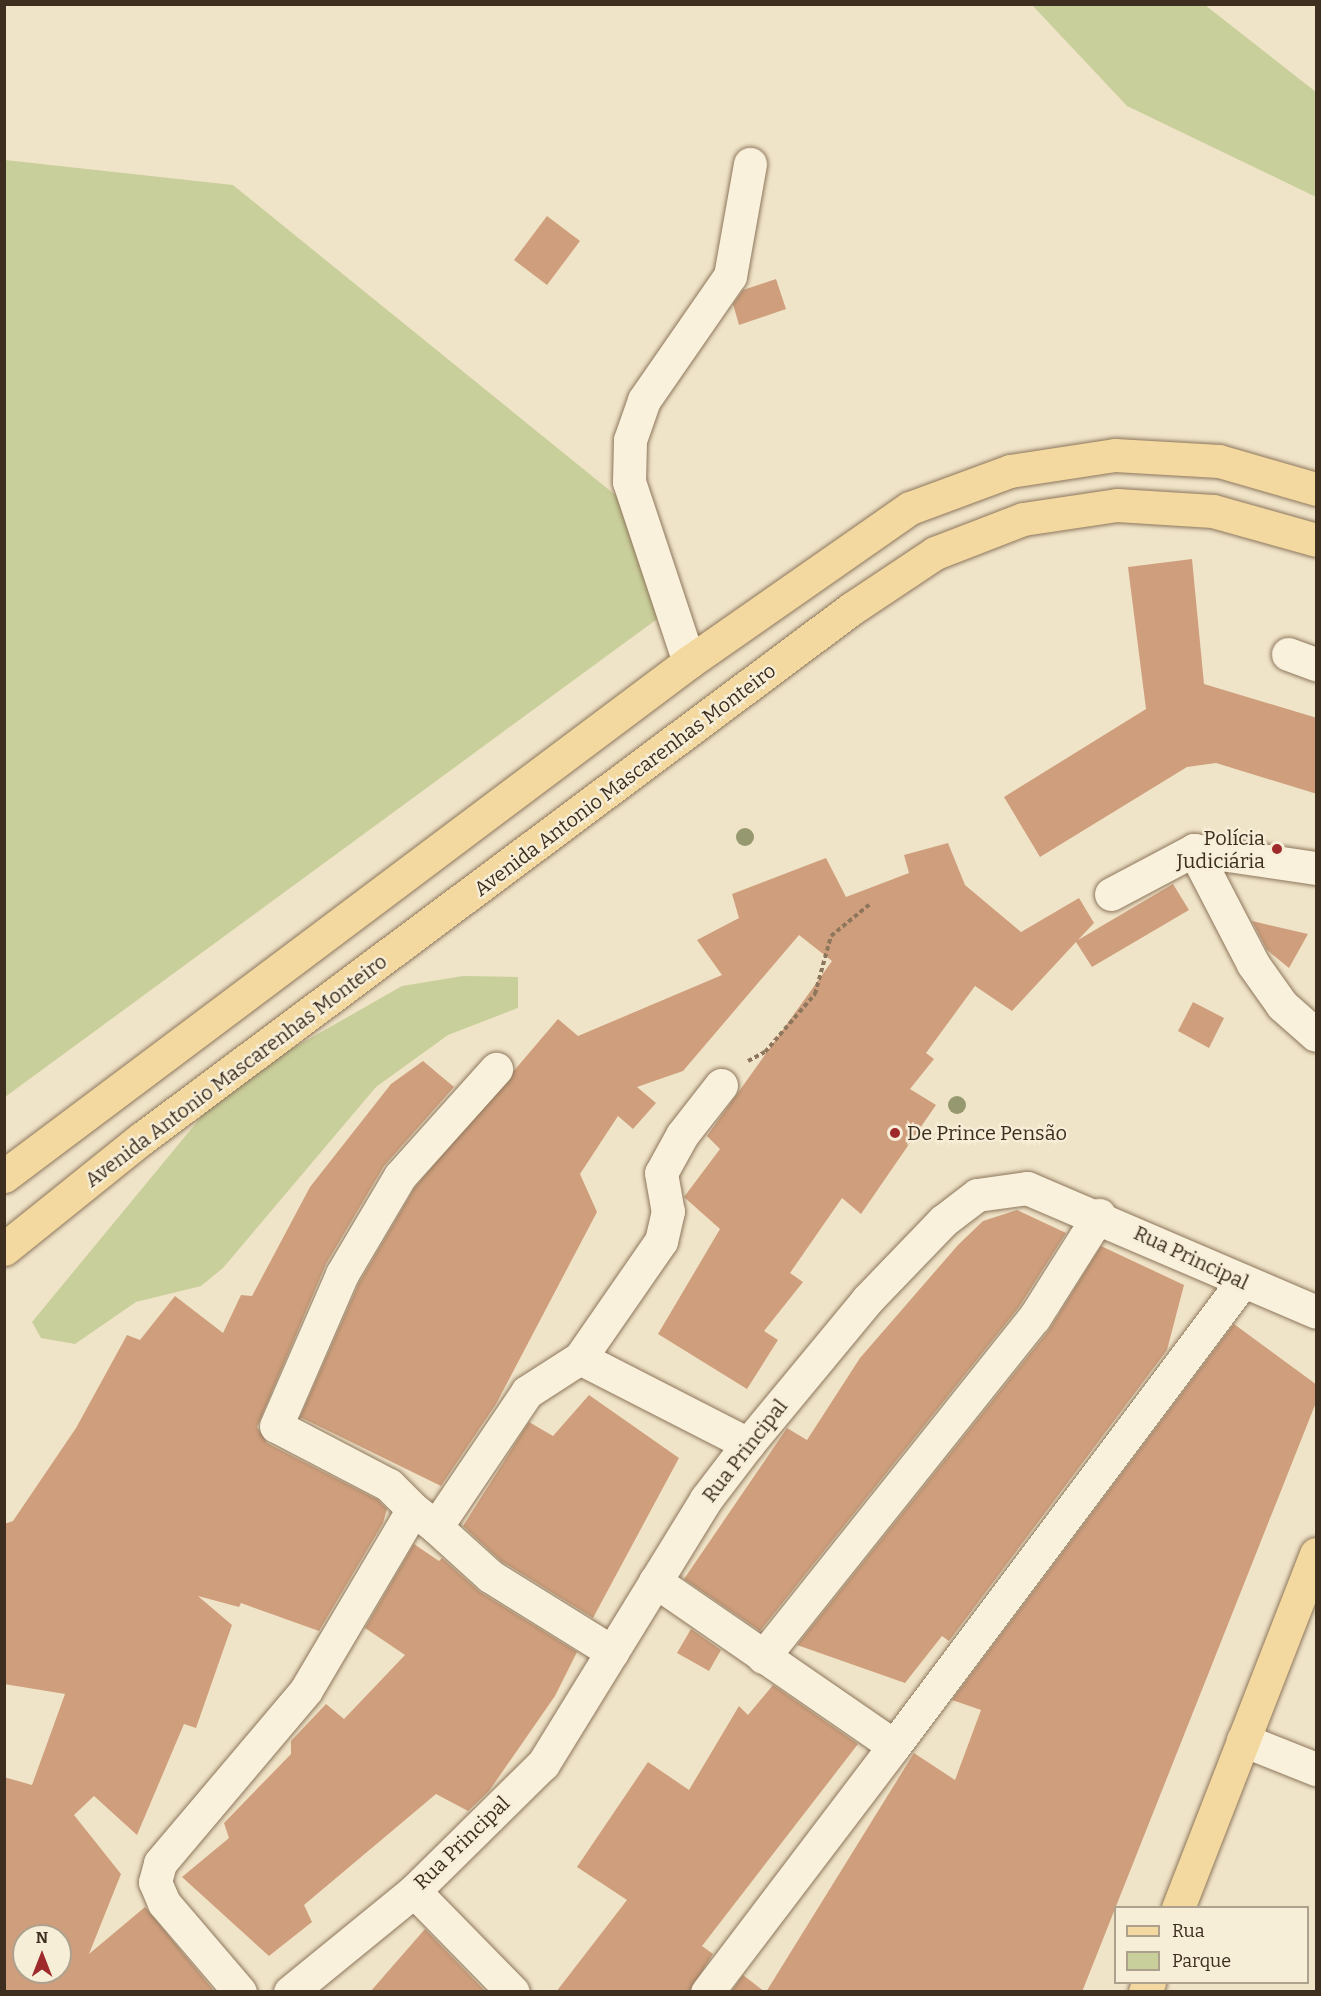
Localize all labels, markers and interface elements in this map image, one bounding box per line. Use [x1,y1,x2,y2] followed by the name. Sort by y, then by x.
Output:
[469,659,781,901] street label: Avenida Antonio Mascarenhas Monteiro
[1177,826,1265,873] place label: Polícia Judiciária
[1270,842,1284,856] marker: Polícia Judiciária
[80,950,392,1192] street label: Avenida Antonio Mascarenhas Monteiro
[907,1121,1067,1145] place label: De Prince Pensão
[888,1126,902,1140] marker: De Prince Pensão
[1130,1221,1252,1295] street label: Rua Principal
[697,1395,793,1507] street label: Rua Principal
[409,1791,515,1895] street label: Rua Principal
[1114,1906,1309,1984] legend
[1172,1920,1205,1942] text: Rua
[12,1924,72,1984] north arrow
[36,1928,48,1947] text: N
[1172,1950,1231,1972] text: Parque

